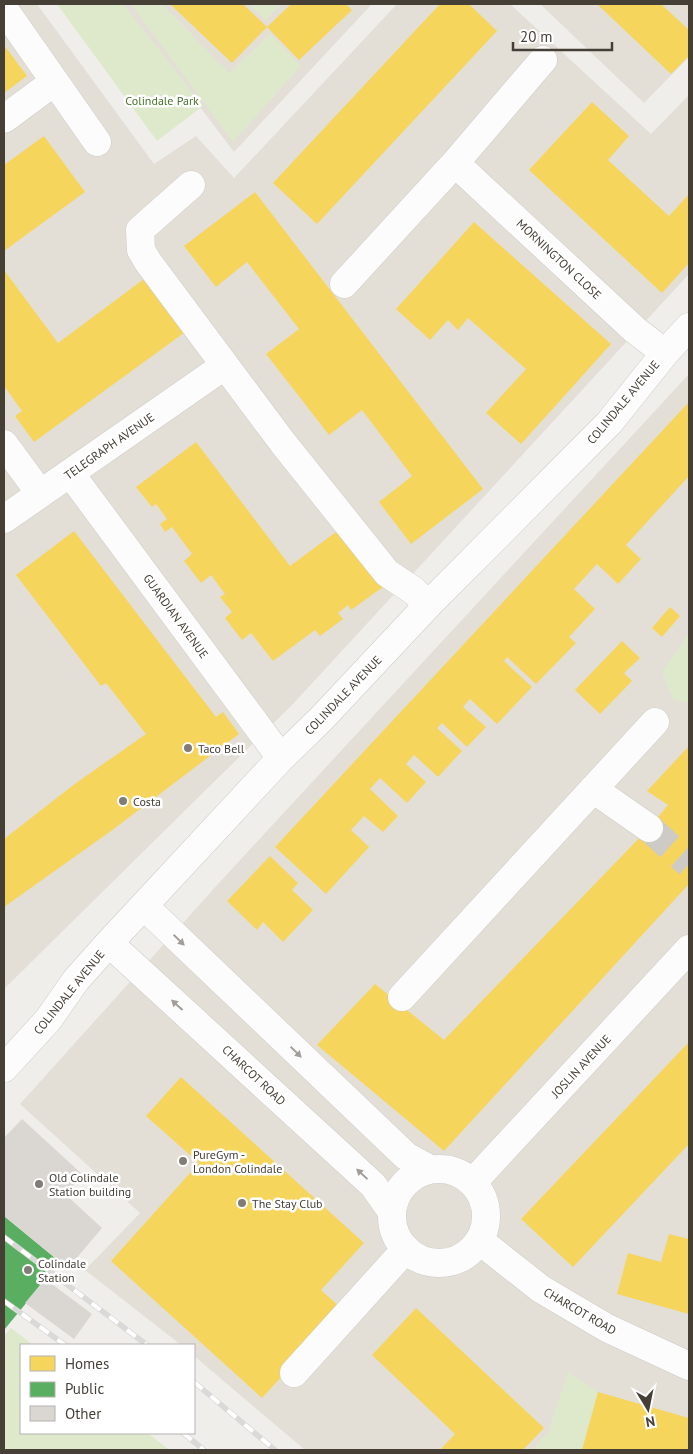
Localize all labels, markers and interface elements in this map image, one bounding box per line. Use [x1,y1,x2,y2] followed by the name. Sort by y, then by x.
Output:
[513,20,612,52] scale bar
[520,27,553,46] text: 20 m
[125,93,199,108] park label: Colindale Park
[513,216,605,302] street label: MORNINGTON CLOSE
[584,357,662,447] street label: COLINDALE AVENUE
[61,409,157,483] street label: TELEGRAPH AVENUE
[140,571,212,661] street label: GUARDIAN AVENUE
[301,652,385,738] street label: COLINDALE AVENUE
[198,741,245,756] place label: Taco Bell
[182,742,194,754] marker: Taco Bell
[133,794,161,809] place label: Costa
[117,795,129,807] marker: Costa
[172,934,184,946] one-way arrow
[30,947,108,1037] street label: COLINDALE AVENUE
[171,999,183,1011] one-way arrow
[547,1031,614,1101] street label: JOSLIN AVENUE
[219,1042,289,1108] street label: CHARCOT ROAD
[290,1046,302,1058] one-way arrow
[193,1147,282,1176] place label: PureGym - London Colindale
[177,1155,189,1167] marker: PureGym - London Colindale
[356,1168,368,1180] one-way arrow
[49,1170,131,1199] place label: Old Colindale Station building
[33,1178,45,1190] marker: Old Colindale Station building
[252,1196,323,1211] place label: The Stay Club
[236,1197,248,1209] marker: The Stay Club
[38,1256,86,1285] place label: Colindale Station
[22,1264,34,1276] marker: Colindale Station
[541,1284,619,1338] street label: CHARCOT ROAD
[20,1344,195,1434] legend
[65,1354,109,1373] text: Homes
[65,1379,104,1398] text: Public
[623,1384,673,1434] north arrow
[65,1404,101,1423] text: Other
[644,1412,656,1431] text: N

